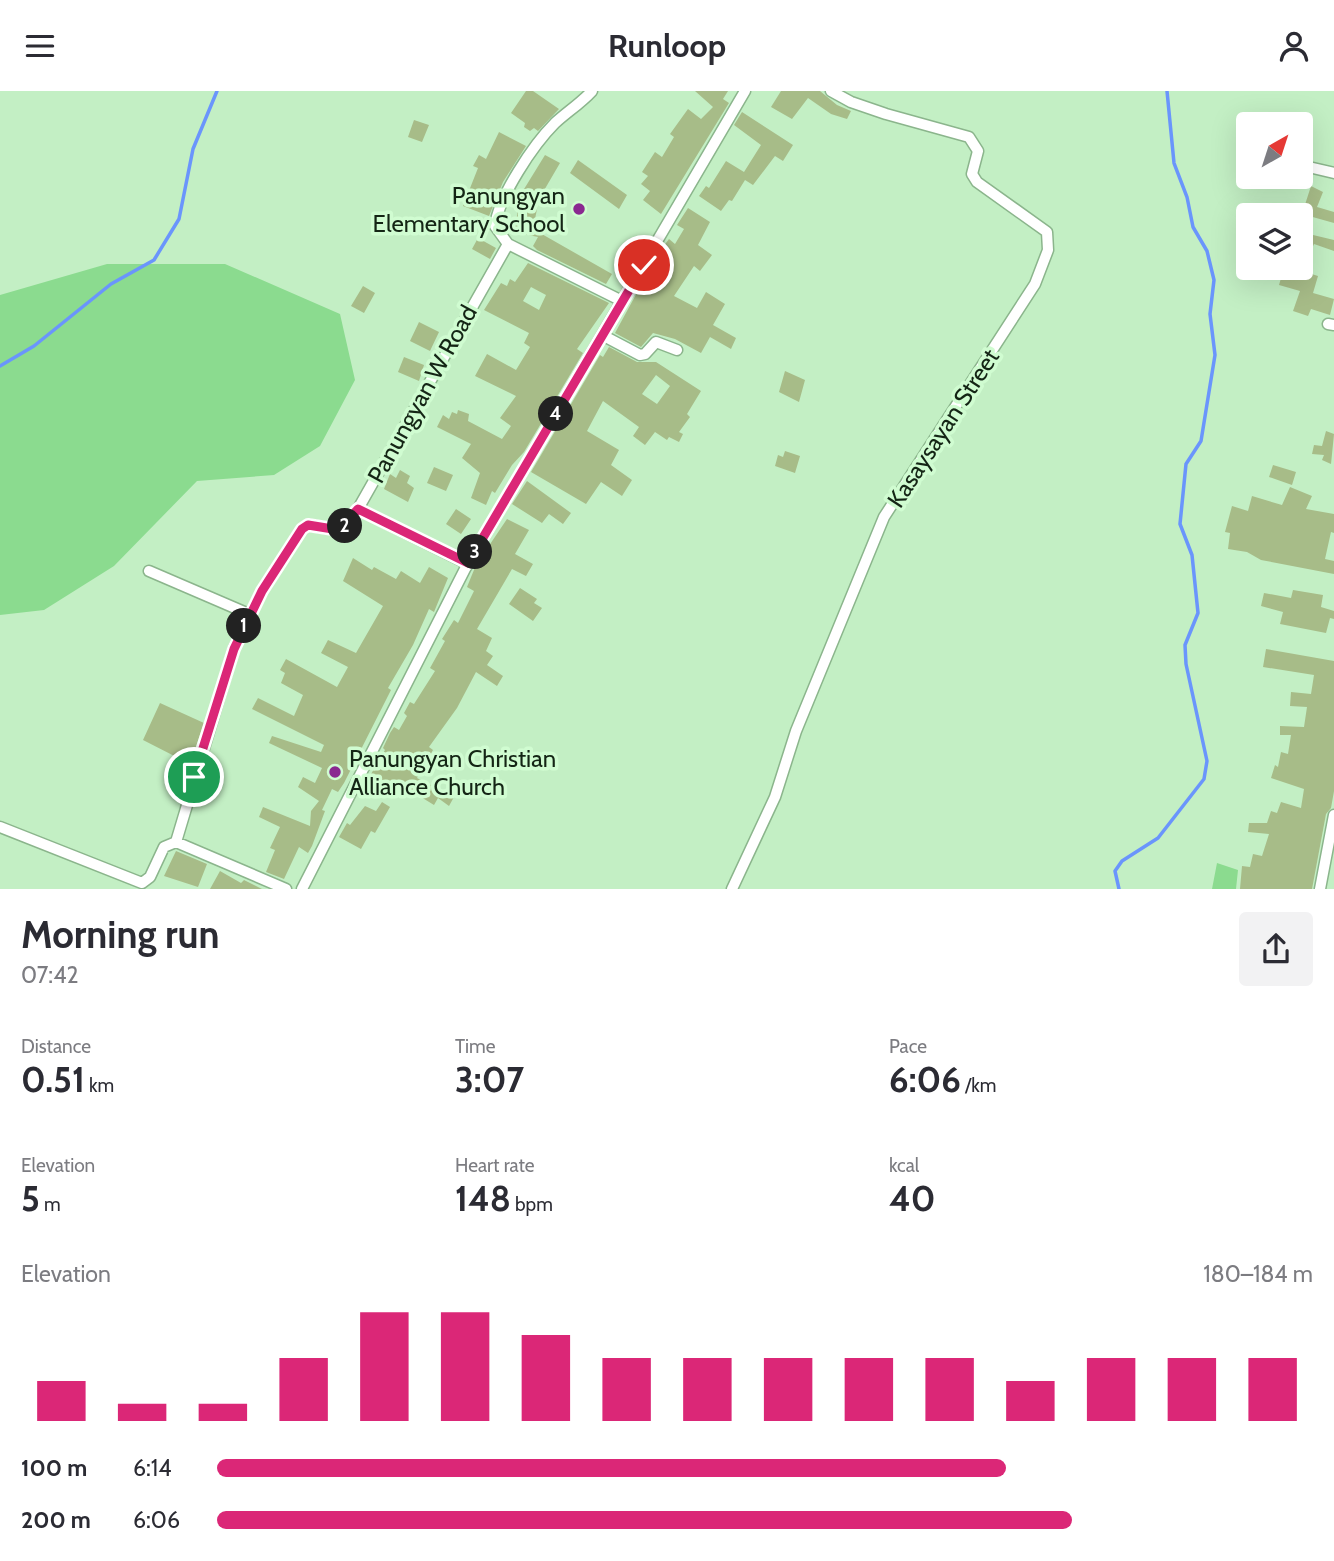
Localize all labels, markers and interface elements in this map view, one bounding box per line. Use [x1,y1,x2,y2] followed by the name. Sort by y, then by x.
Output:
[608,26,726,65] text: Runloop
[21,27,59,65] icon: menu
[1275,27,1313,65] icon: person
[1236,112,1312,189] north arrow
[1236,112,1313,280] map controls
[373,181,565,238] place label: Panungyan Elementary School
[571,201,587,217] marker: Panungyan Elementary School
[1236,203,1313,280] button: layers
[614,235,674,295] pin
[625,246,663,284] icon: check
[361,300,483,488] street label: Panungyan W Road
[881,343,1005,513] street label: Kasaysayan Street
[538,397,574,431] pin: 4
[550,402,561,425] text: 4
[328,509,362,543] pin: 2
[339,514,350,537] text: 2
[458,535,492,569] pin: 3
[469,540,480,563] text: 3
[226,609,262,643] pin: 1
[240,614,247,637] text: 1
[349,744,556,801] place label: Panungyan Christian Alliance Church
[164,747,224,807] pin
[175,758,213,796] icon: arrive
[327,764,343,780] marker: Panungyan Christian Alliance Church
[21,911,220,958] text: Morning run
[1239,912,1313,986] button: share
[21,961,79,989] text: 07:42
[21,1035,91,1058] text: Distance
[455,1035,495,1058] text: Time
[889,1035,927,1058] text: Pace
[21,1058,85,1101] text: 0.51
[455,1058,524,1101] text: 3:07
[889,1058,961,1101] text: 6:06
[85,1074,114,1097] text: km
[961,1074,996,1097] text: /km
[21,1154,95,1177] text: Elevation
[455,1154,535,1177] text: Heart rate
[889,1154,919,1177] text: kcal
[21,1177,40,1220] text: 5
[455,1177,511,1220] text: 148
[889,1177,935,1220] text: 40
[40,1193,61,1216] text: m
[511,1193,553,1216] text: bpm
[21,1260,111,1288] text: Elevation
[1203,1260,1313,1288] text: 180–184 m
[21,1454,87,1482] text: 100 m
[133,1454,172,1482] text: 6:14
[21,1506,91,1534] text: 200 m
[133,1506,180,1534] text: 6:06

